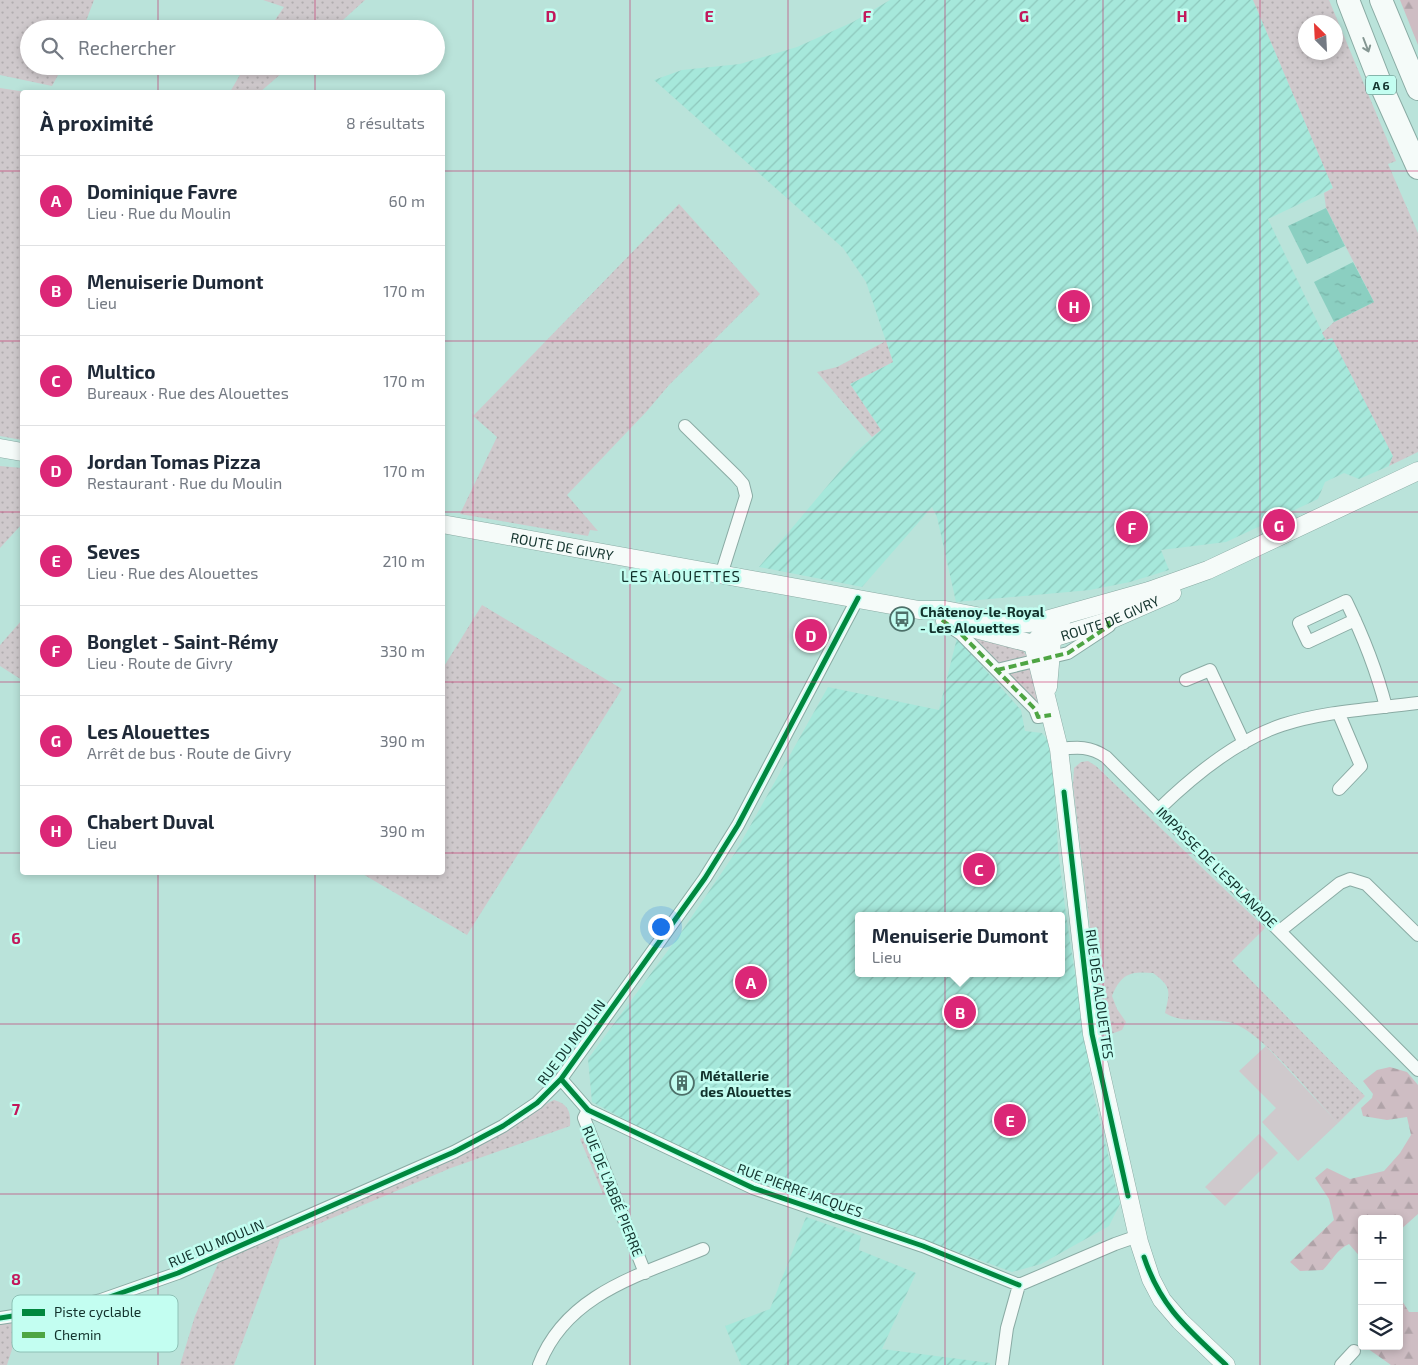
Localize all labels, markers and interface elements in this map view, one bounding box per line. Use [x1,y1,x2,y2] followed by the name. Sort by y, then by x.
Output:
[546,6,557,25] text: D
[704,6,714,25] text: E
[863,6,872,25] text: F
[1019,6,1029,25] text: G
[1176,6,1188,25] text: H
[1298,15,1343,60] north arrow
[20,20,445,75] search box
[38,34,66,62] icon: search
[78,36,176,59] text: Rechercher
[1362,37,1371,53] one-way arrow
[1366,76,1396,94] road number: A 6
[40,110,154,135] text: À proximité
[346,113,425,132] text: 8 résultats
[87,180,238,203] text: Dominique Favre
[51,191,61,210] text: A
[389,191,425,210] text: 60 m
[87,203,231,222] text: Lieu · Rue du Moulin
[87,270,263,293] text: Menuiserie Dumont
[51,281,61,300] text: B
[383,281,425,300] text: 170 m
[1058,287,1090,325] pin: H
[87,293,117,312] text: Lieu
[87,360,155,383] text: Multico
[51,371,61,390] text: C
[383,371,425,390] text: 170 m
[87,383,289,402] text: Bureaux · Rue des Alouettes
[87,450,261,473] text: Jordan Tomas Pizza
[51,461,61,480] text: D
[383,461,425,480] text: 170 m
[87,473,282,492] text: Restaurant · Rue du Moulin
[1263,506,1295,544] pin: G
[1116,508,1148,546] pin: F
[509,528,615,563] street label: ROUTE DE GIVRY
[87,540,140,563] text: Seves
[51,551,61,570] text: E
[382,551,425,570] text: 210 m
[87,563,258,582] text: Lieu · Rue des Alouettes
[621,567,741,585] district label: LES ALOUETTES
[1058,591,1162,644] street label: ROUTE DE GIVRY
[920,603,1045,636] place label: Châtenoy-le-Royal - Les Alouettes
[889,606,915,632] bus stop icon: Châtenoy-le-Royal - Les Alouettes
[795,616,827,654] pin: D
[87,630,278,653] text: Bonglet - Saint-Rémy
[52,641,60,660] text: F
[380,641,425,660] text: 330 m
[87,653,233,672] text: Lieu · Route de Givry
[87,720,210,743] text: Les Alouettes
[51,731,61,750] text: G
[380,731,425,750] text: 390 m
[87,743,291,762] text: Arrêt de bus · Route de Givry
[1153,803,1281,931] street label: IMPASSE DE L'ESPLANADE
[87,810,214,833] text: Chabert Duval
[50,821,62,840] text: H
[380,821,425,840] text: 390 m
[87,833,117,852] text: Lieu
[963,850,995,888] pin: C
[855,912,1065,977] popup
[648,914,674,940] your location
[872,924,1048,947] text: Menuiserie Dumont
[11,928,21,947] text: 6
[1082,928,1118,1060] street label: RUE DES ALOUETTES
[872,947,902,966] text: Lieu
[735,963,767,1001] pin: A
[944,993,976,1031] pin: B
[533,996,609,1088] street label: RUE DU MOULIN
[700,1067,791,1100] place label: Métallerie des Alouettes
[669,1070,695,1096] building icon: Métallerie des Alouettes
[12,1099,21,1118] text: 7
[994,1101,1026,1139] pin: E
[579,1123,647,1259] street label: RUE DE L'ABBÉ PIERRE
[735,1159,865,1221] street label: RUE PIERRE JACQUES
[166,1215,266,1271] street label: RUE DU MOULIN
[1358,1215,1403,1350] map controls
[1358,1215,1403,1260] button: +
[1358,1260,1403,1305] button: −
[11,1269,21,1288] text: 8
[12,1295,178,1352] legend
[54,1303,141,1320] text: Piste cyclable
[1358,1305,1403,1350] button: layers
[54,1326,102,1343] text: Chemin

